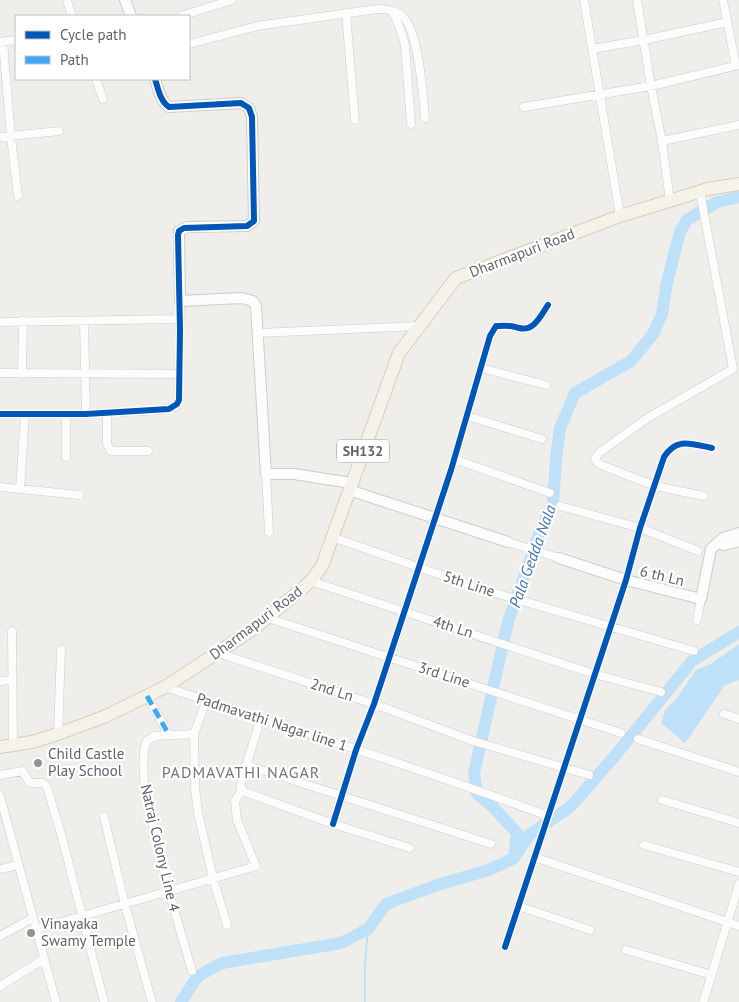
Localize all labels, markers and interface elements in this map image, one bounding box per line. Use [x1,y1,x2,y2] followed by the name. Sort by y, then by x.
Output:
[15,15,190,80] legend
[60,25,126,44] text: Cycle path
[60,50,89,69] text: Path
[466,224,577,281] street label: Dharmapuri Road
[337,440,389,462] road number: SH132
[504,502,560,610] water label: Pala Gedda Nala
[638,561,686,590] street label: 6 th Ln
[441,566,497,601] street label: 5th Line
[206,582,306,664] street label: Dharmapuri Road
[431,611,476,642] street label: 4th Ln
[416,657,472,692] street label: 3rd Line
[308,674,356,705] street label: 2nd Ln
[194,688,350,755] street label: Padmavathi Nagar line 1
[48,744,124,780] place label: Child Castle Play School
[32,757,44,769] marker: Child Castle Play School
[162,762,320,782] district label: PADMAVATHI NAGAR
[137,782,184,913] street label: Natraj Colony Line 4
[40,914,136,950] place label: Vinayaka Swamy Temple
[25,927,37,939] marker: Vinayaka Swamy Temple

